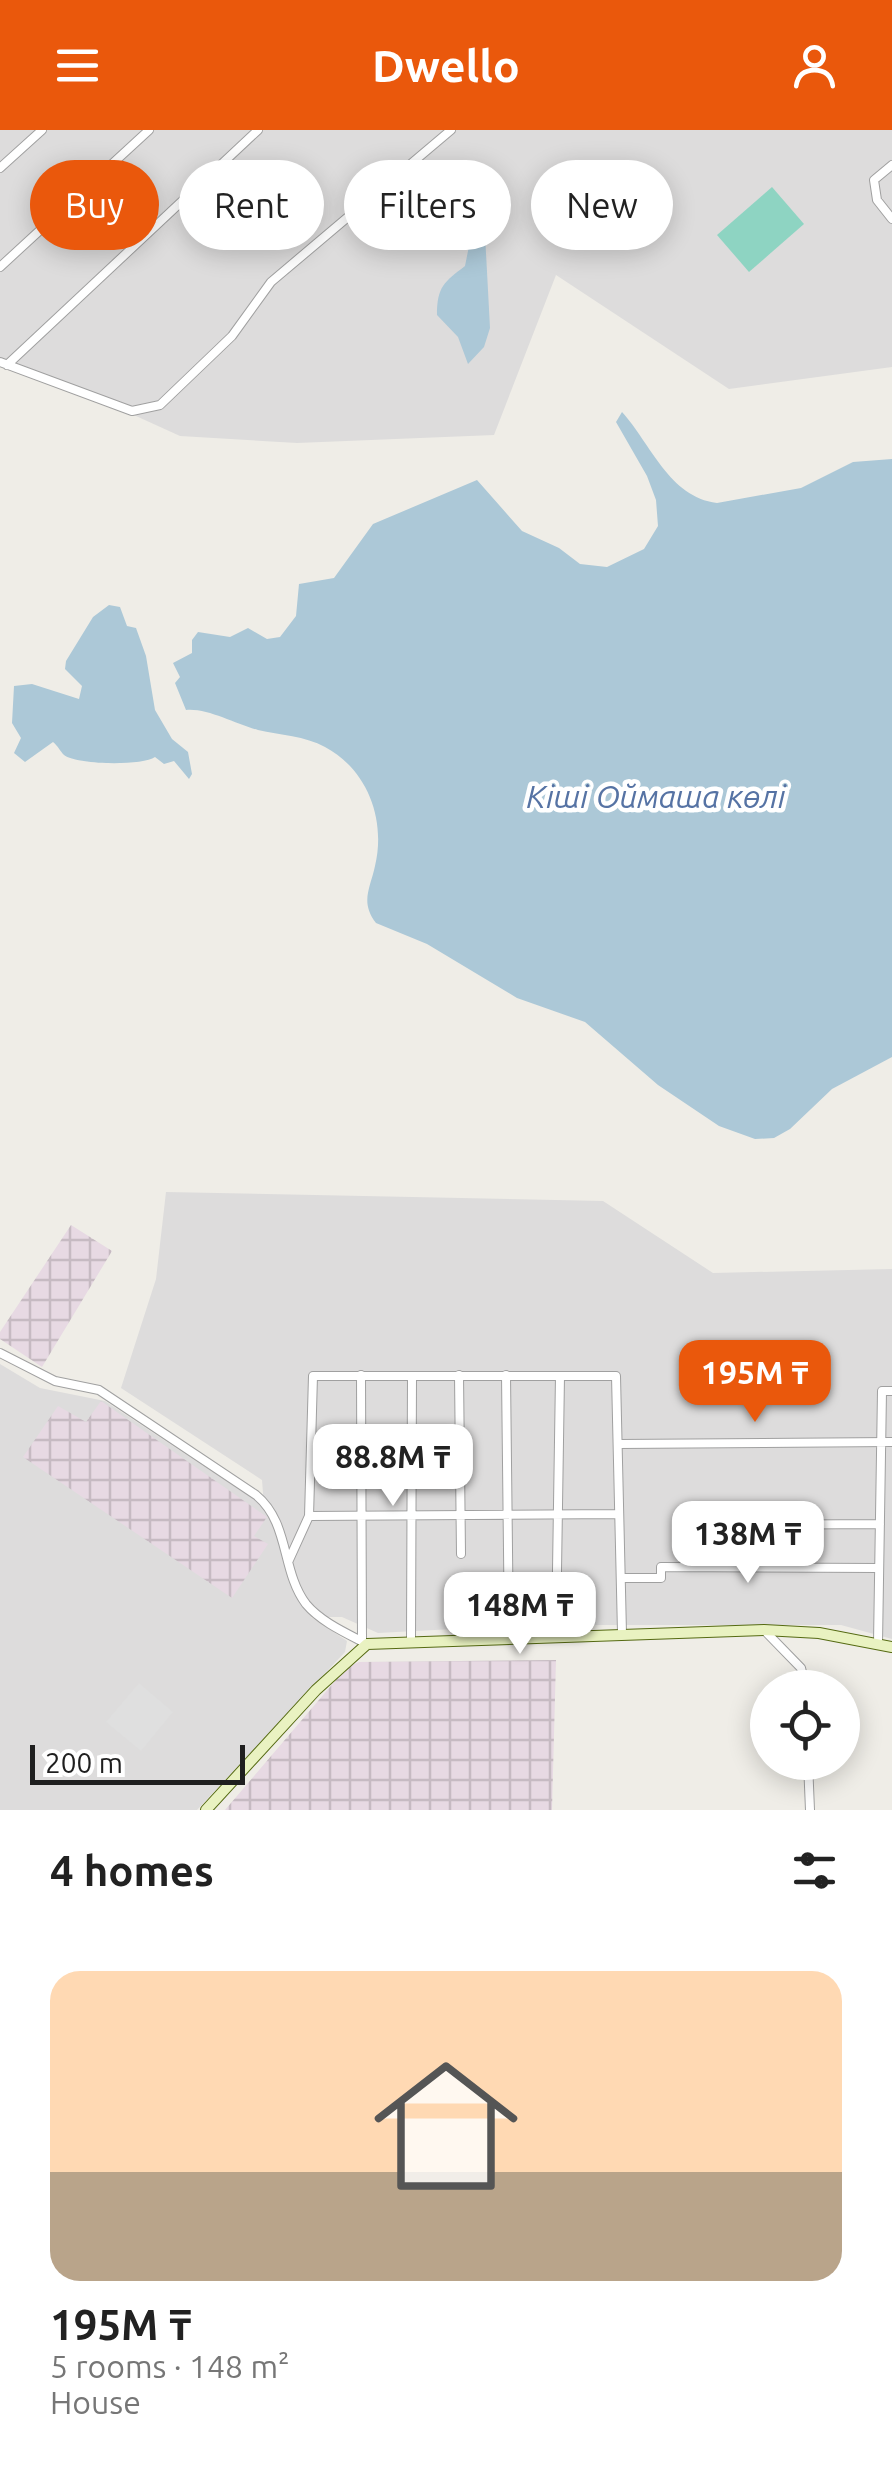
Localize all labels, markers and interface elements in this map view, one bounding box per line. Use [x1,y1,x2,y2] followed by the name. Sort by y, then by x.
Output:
[50,38,105,93] icon: menu
[787,38,842,93] icon: person
[372,40,520,91] text: Dwello
[30,160,159,250] chip: Buy
[179,160,324,250] chip: Rent
[344,160,511,250] chip: Filters
[531,160,673,250] chip: New
[526,778,787,814] water label: Кіші Оймаша көлi
[674,1340,836,1425] pin: 195M ₸
[701,1354,809,1390] text: 195M ₸
[301,1424,485,1509] pin: 88.8M ₸
[335,1438,451,1474] text: 88.8M ₸
[667,1501,829,1586] pin: 138M ₸
[694,1515,802,1551] text: 138M ₸
[439,1572,601,1657] pin: 148M ₸
[466,1586,574,1622] text: 148M ₸
[750,1670,860,1780] map controls
[750,1670,860,1780] button: locate
[30,1740,245,1784] scale bar
[45,1747,123,1778] text: 200 m
[787,1843,842,1898] icon: filters
[50,1847,214,1894] text: 4 homes
[356,2036,536,2216] icon: home
[50,2301,192,2348] text: 195M ₸
[50,2348,290,2384] text: 5 rooms · 148 m²
[50,2384,141,2420] text: House

